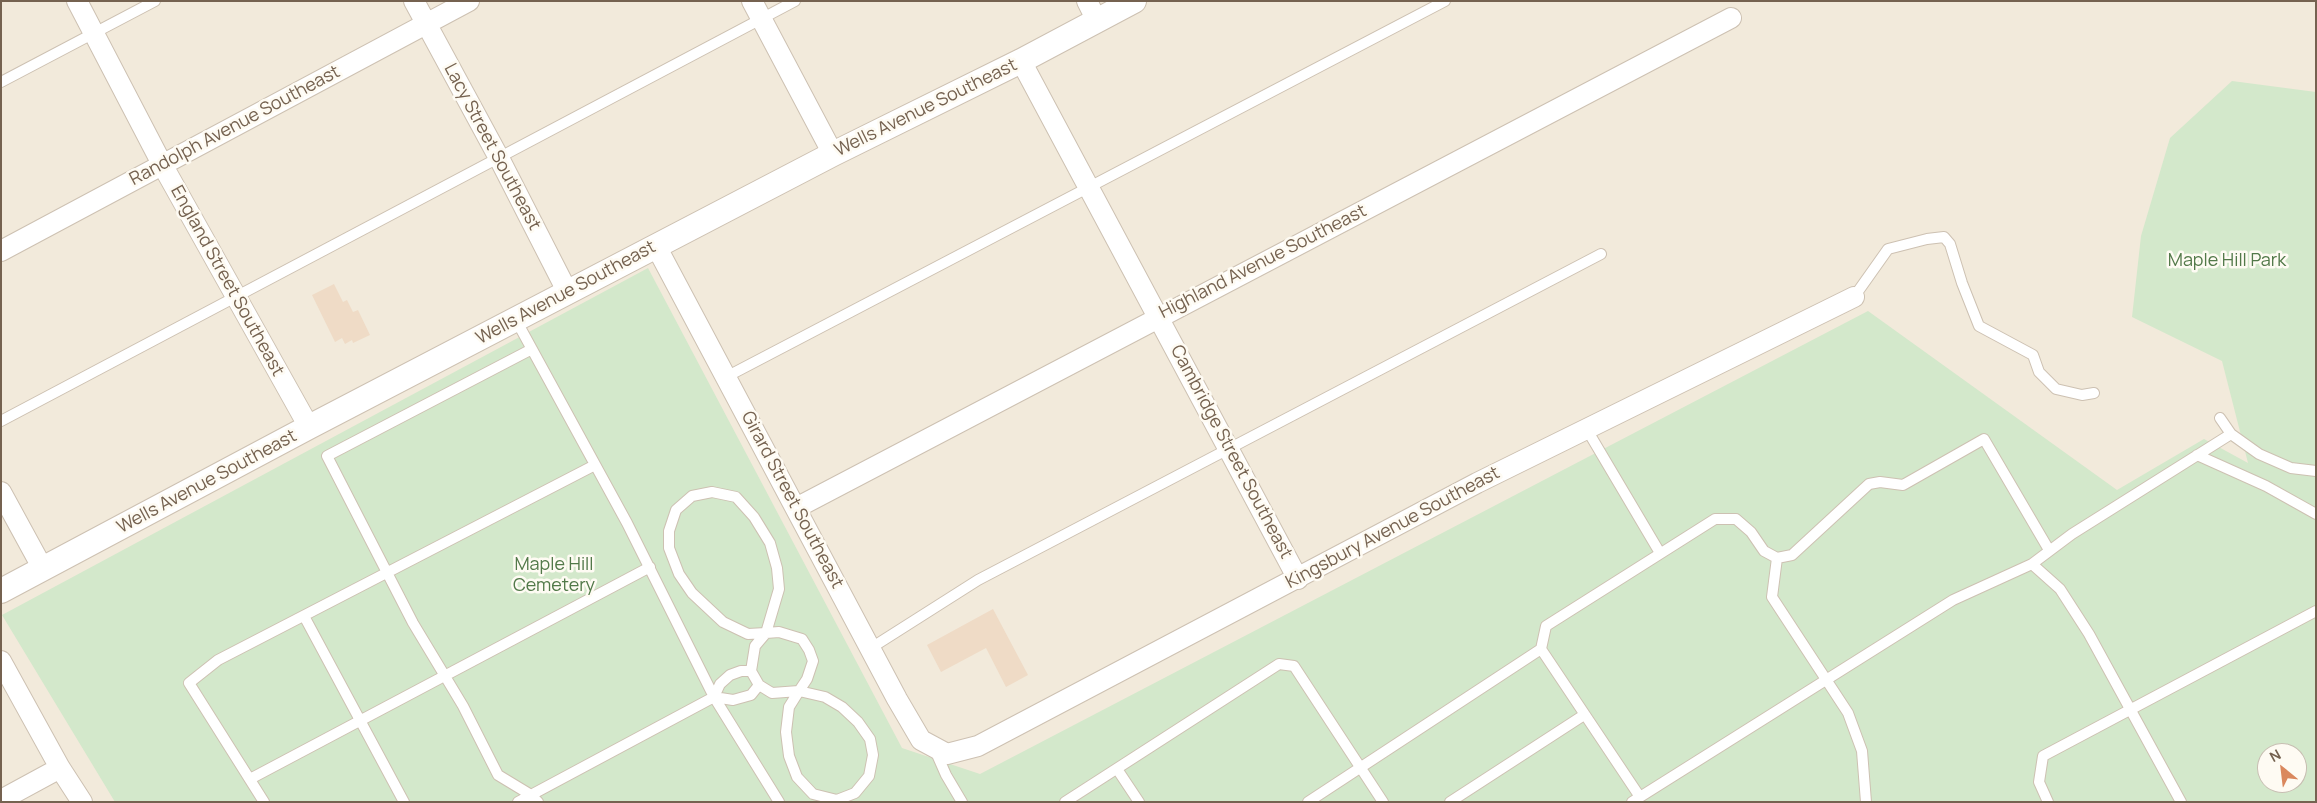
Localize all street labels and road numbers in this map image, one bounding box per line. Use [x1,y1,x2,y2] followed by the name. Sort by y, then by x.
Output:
[831,54,1021,162] street label: Wells Avenue Southeast
[439,60,545,234] street label: Lacy Street Southeast
[126,61,344,191] street label: Randolph Avenue Southeast
[166,182,288,380] street label: England Street Southeast
[1156,200,1370,324] street label: Highland Avenue Southeast
[473,236,659,350] street label: Wells Avenue Southeast
[1165,342,1297,562] street label: Cambridge Street Southeast
[736,408,848,592] street label: Girard Street Southeast
[114,425,300,539] street label: Wells Avenue Southeast
[1282,462,1504,594] street label: Kingsbury Avenue Southeast

